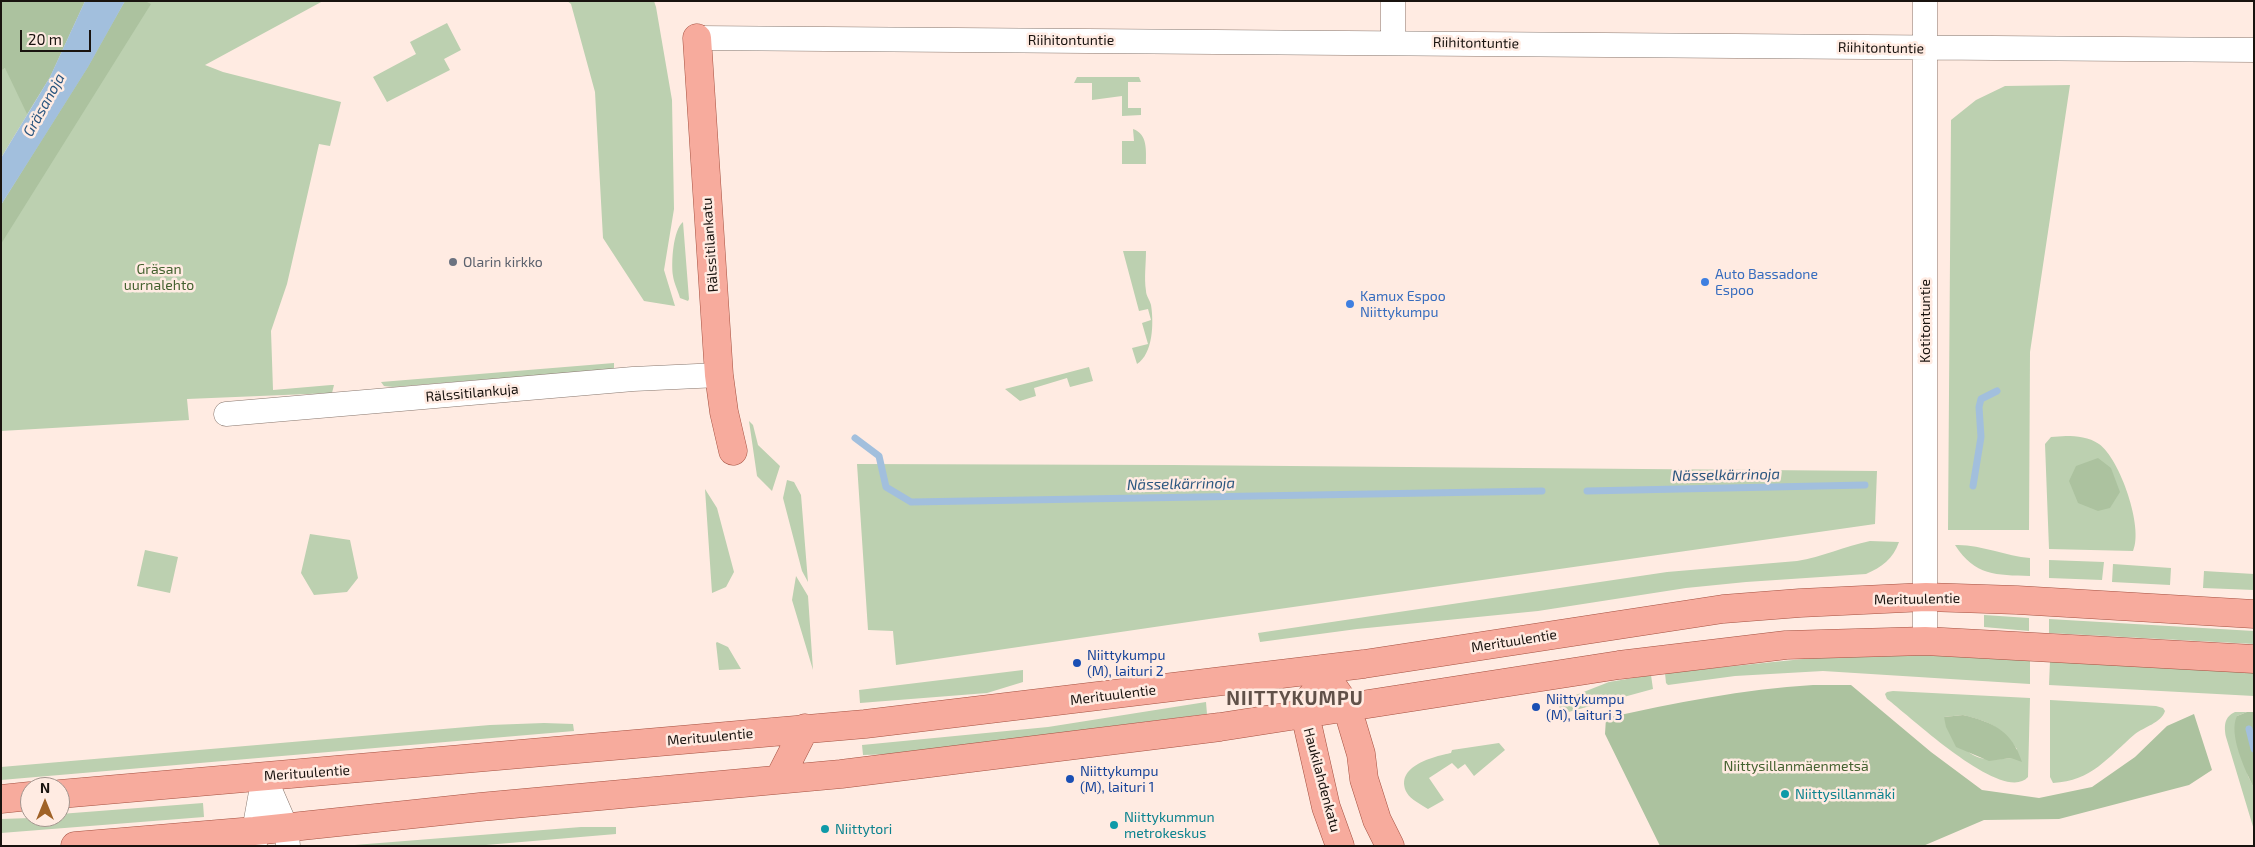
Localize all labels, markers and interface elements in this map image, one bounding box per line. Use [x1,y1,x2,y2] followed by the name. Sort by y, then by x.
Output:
[22,20,94,52] scale bar
[28,30,62,48] text: 20 m
[1028,32,1114,48] street label: Riihitontuntie
[1433,34,1519,52] street label: Riihitontuntie
[1838,39,1924,57] street label: Riihitontuntie
[19,70,69,140] water label: Gräsanoja
[698,197,722,293] street label: Rälssitilankatu
[463,254,543,270] place label: Olarin kirkko
[447,256,459,268] marker: Olarin kirkko
[124,261,194,294] park label: Gräsan uurnalehto
[1715,266,1818,298] place label: Auto Bassadone Espoo
[1699,276,1711,288] marker: Auto Bassadone Espoo
[1917,279,1933,363] street label: Kotitontuntie
[1360,288,1446,321] place label: Kamux Espoo Niittykumpu
[1344,298,1356,310] marker: Kamux Espoo Niittykumpu
[425,381,519,405] street label: Rälssitilankuja
[1672,465,1780,485] water label: Nässelkärrinoja
[1127,474,1235,494] water label: Nässelkärrinoja
[1874,590,1960,608] street label: Merituulentie
[1470,626,1558,656] street label: Merituulentie
[1087,647,1165,680] place label: Niittykumpu (M), laituri 2
[1071,657,1083,669] marker: Niittykumpu (M), laituri 2
[1069,681,1157,709] street label: Merituulentie
[1225,688,1365,710] district label: NIITTYKUMPU
[1546,691,1624,724] place label: Niittykumpu (M), laituri 3
[1530,701,1542,713] marker: Niittykumpu (M), laituri 3
[666,725,754,749] street label: Merituulentie
[1300,726,1344,834] street label: Haukilahdenkatu
[1723,758,1869,774] park label: Niittysillanmäenmetsä
[263,762,351,784] street label: Merituulentie
[1080,763,1158,796] place label: Niittykumpu (M), laituri 1
[1064,773,1076,785] marker: Niittykumpu (M), laituri 1
[20,777,70,827] north arrow
[40,779,50,796] text: N
[1795,786,1895,802] place label: Niittysillanmäki
[1779,788,1791,800] marker: Niittysillanmäki
[1124,809,1215,842] place label: Niittykummun metrokeskus
[1108,819,1120,831] marker: Niittykummun metrokeskus
[835,821,892,837] place label: Niittytori
[819,823,831,835] marker: Niittytori

